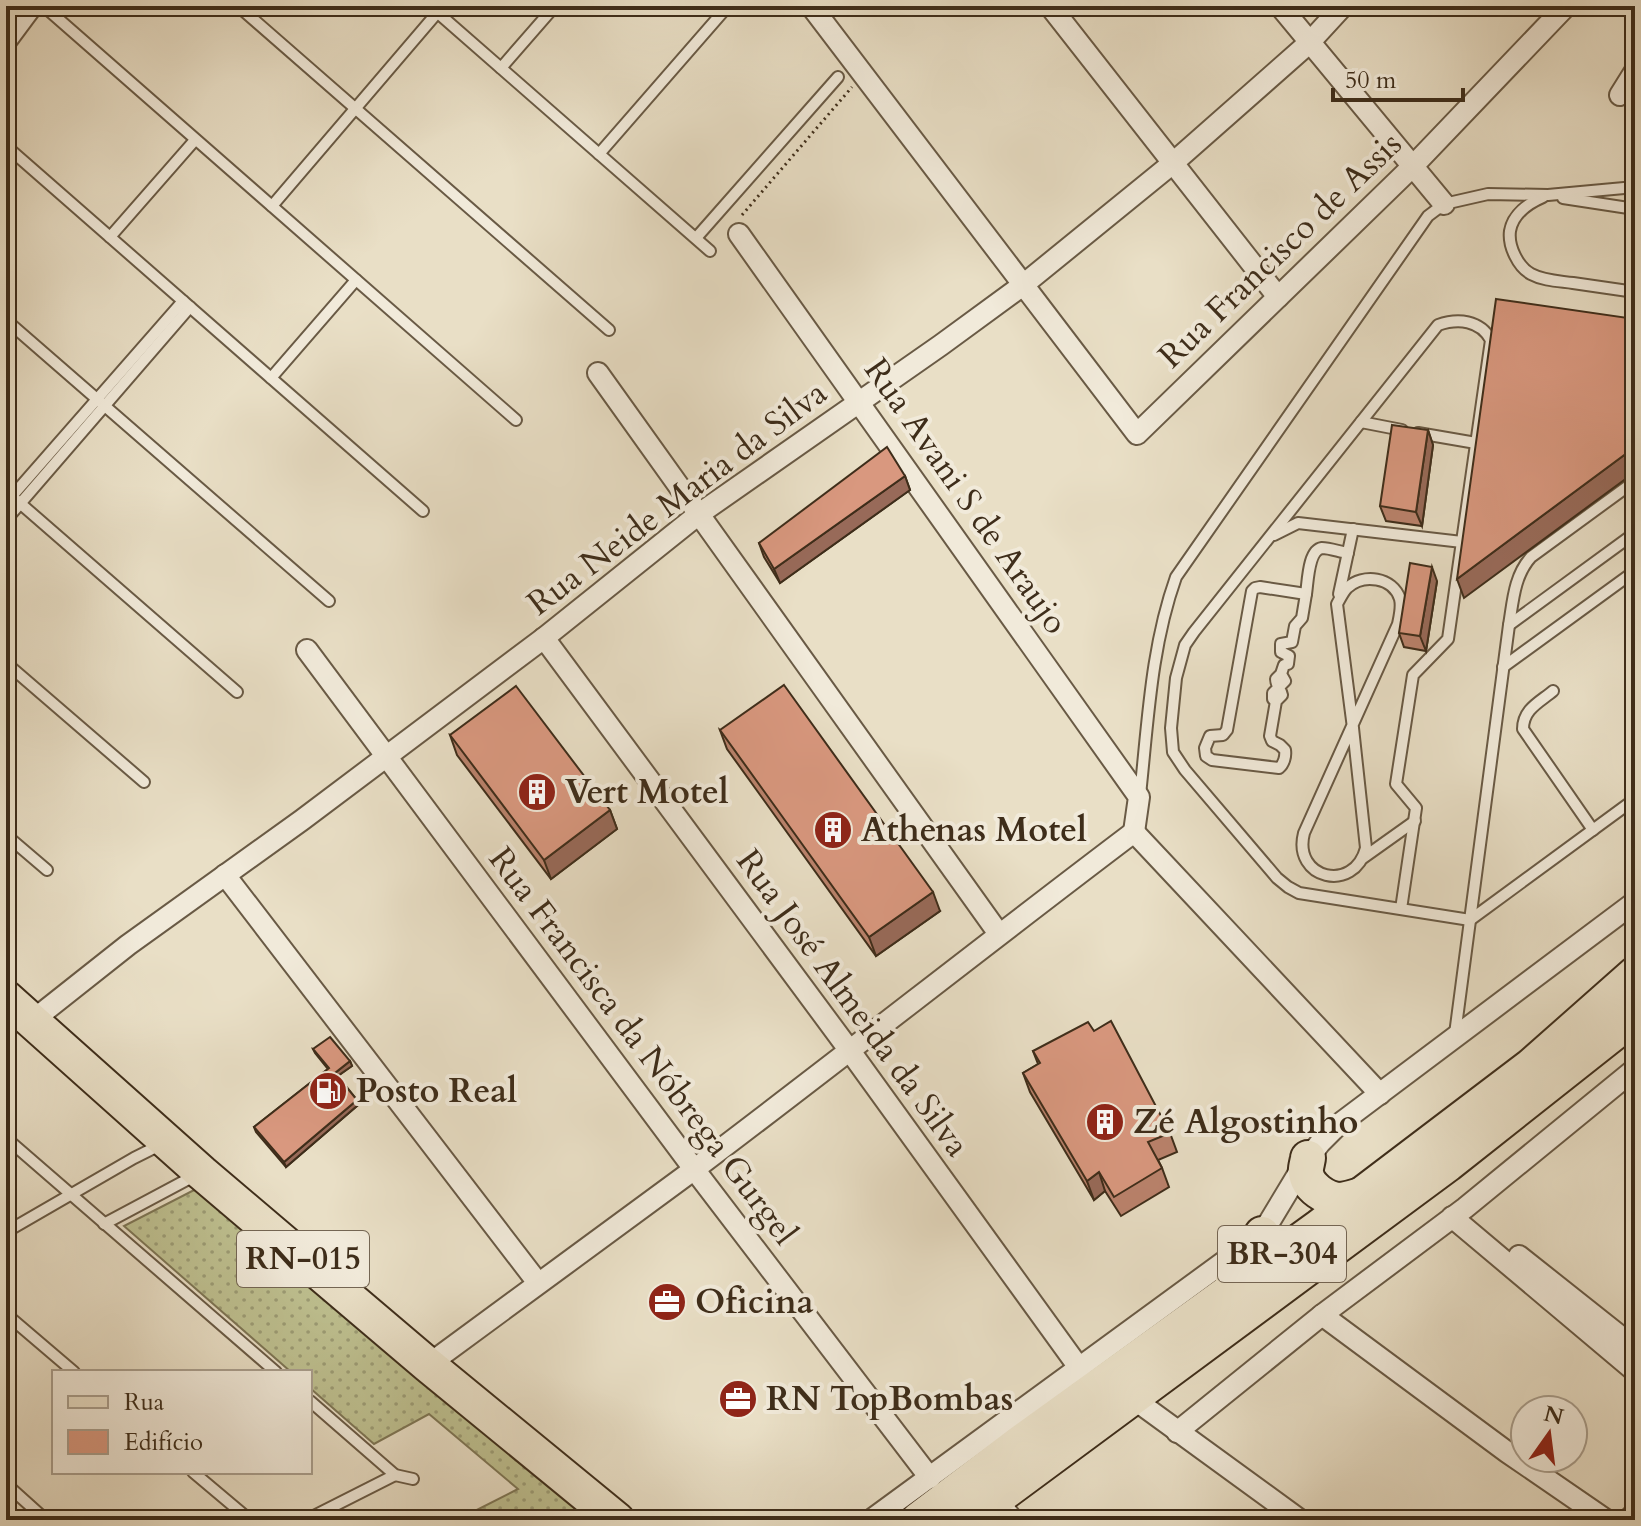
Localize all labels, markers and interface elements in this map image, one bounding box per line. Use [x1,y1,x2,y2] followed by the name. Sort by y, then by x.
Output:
[1333,52,1463,102] scale bar
[1345,64,1397,97] text: 50 m
[1148,122,1412,378] street label: Rua Francisco de Assis
[853,349,1079,643] street label: Rua Avani S de Araujo
[518,370,837,626] street label: Rua Neide Maria da Silva
[565,769,729,815] place label: Vert Motel
[516,771,558,813] building icon: Vert Motel
[861,807,1087,853] place label: Athenas Motel
[812,809,854,851] building icon: Athenas Motel
[478,838,808,1255] street label: Rua Francisca da Nóbrega Gurgel
[726,840,980,1166] street label: Rua José Almeida da Silva
[356,1068,517,1114] place label: Posto Real
[307,1070,349,1112] fuel station icon: Posto Real
[1133,1099,1358,1145] place label: Zé Algostinho
[1084,1101,1126,1143] building icon: Zé Algostinho
[1218,1226,1346,1282] road number: BR-304
[237,1231,369,1287] road number: RN-015
[695,1279,814,1325] place label: Oficina
[646,1281,688,1323] office icon: Oficina
[52,1370,312,1474] legend
[766,1376,1013,1422] place label: RN TopBombas
[717,1378,759,1420] office icon: RN TopBombas
[124,1386,165,1419] text: Rua
[1509,1394,1589,1474] north arrow
[1541,1399,1566,1432] text: N
[124,1426,203,1459] text: Edifício

